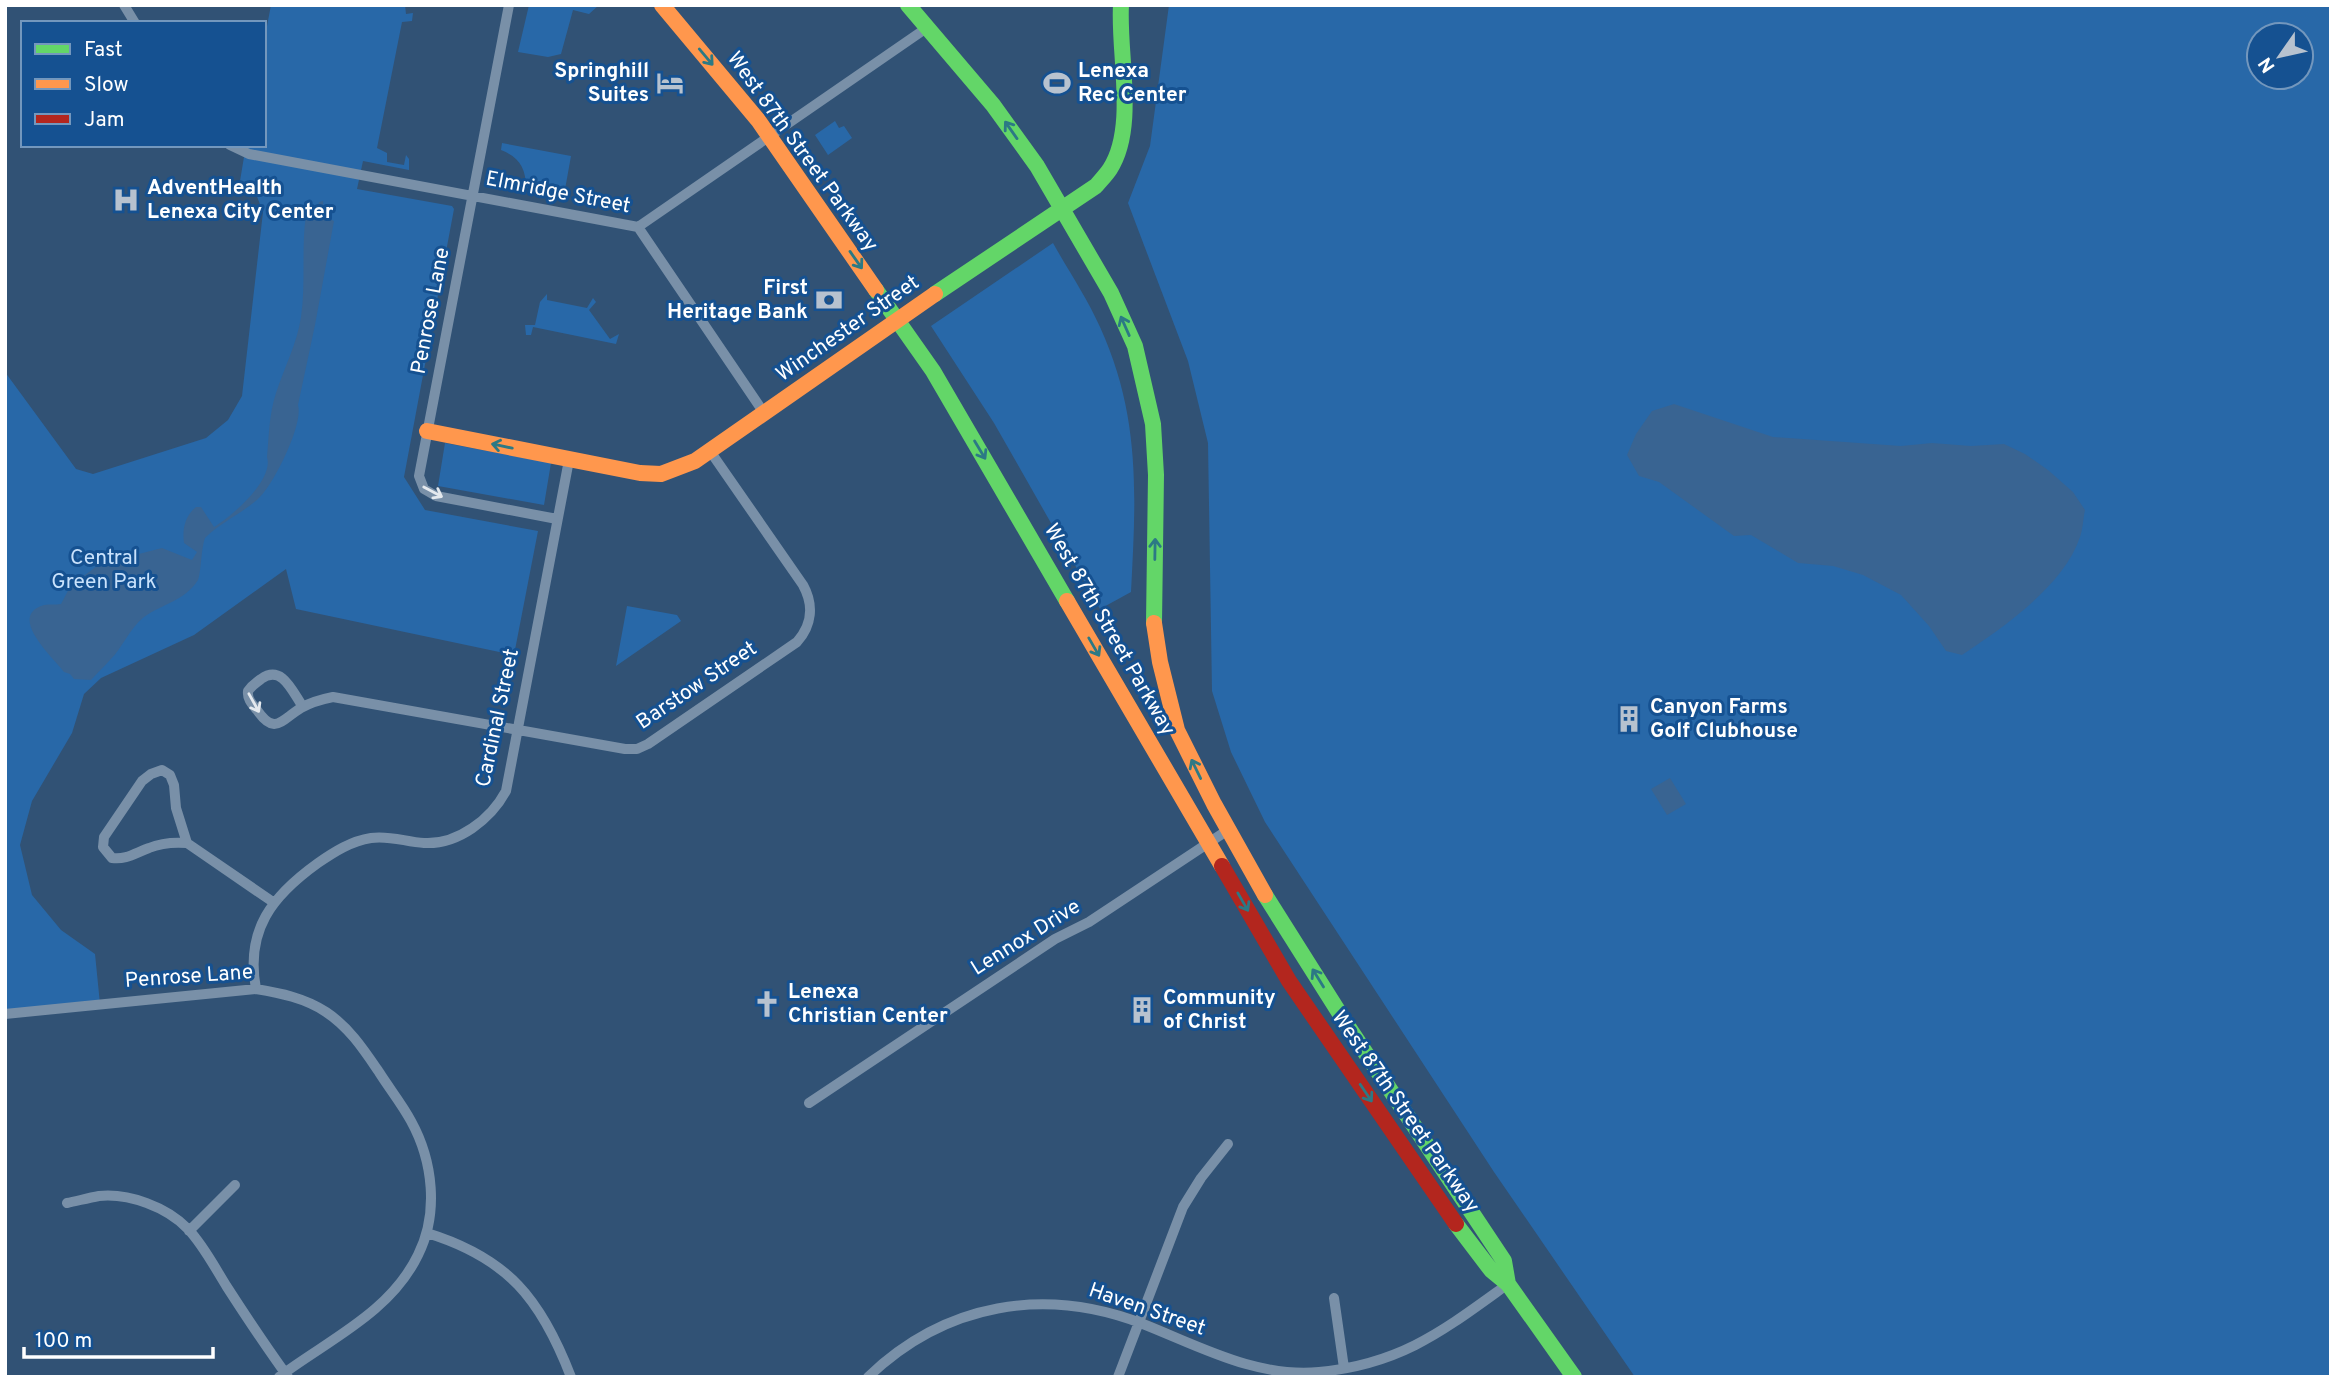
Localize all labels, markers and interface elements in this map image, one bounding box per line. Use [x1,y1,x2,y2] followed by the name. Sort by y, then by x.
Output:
[21,21,266,147] legend
[2245,21,2315,91] north arrow
[84,37,123,64] text: Fast
[720,47,884,257] street label: West 87th Street Parkway
[698,48,714,66] one-way arrow
[2254,52,2281,77] text: N
[554,58,649,109] place label: Springhill Suites
[1078,58,1187,109] place label: Lenexa Rec Center
[655,68,685,98] hotel icon: Springhill Suites
[1042,68,1072,98] sports icon: Lenexa Rec Center
[84,72,129,99] text: Slow
[84,107,125,134] text: Jam
[1004,121,1018,140] one-way arrow
[483,166,633,220] street label: Elmridge Street
[147,175,334,226] place label: AdventHealth Lenexa City Center
[111,185,141,215] hospital icon: AdventHealth Lenexa City Center
[405,245,457,377] street label: Penrose Lane
[849,250,863,269] one-way arrow
[771,270,925,388] street label: Winchester Street
[667,275,808,326] place label: First Heritage Bank
[814,285,844,315] bank icon: First Heritage Bank
[1118,316,1131,337] one-way arrow
[491,439,514,453] one-way arrow
[974,439,987,460] one-way arrow
[422,485,442,499] one-way arrow
[1037,519,1181,741] street label: West 87th Street Parkway
[1148,538,1162,561] one-way arrow
[51,545,157,596] park label: Central Green Park
[631,636,763,736] street label: Barstow Street
[1088,636,1102,656] one-way arrow
[470,646,526,790] street label: Cardinal Street
[247,693,261,713] one-way arrow
[1650,694,1798,745] place label: Canyon Farms Golf Clubhouse
[1614,704,1644,734] building icon: Canyon Farms Golf Clubhouse
[1189,759,1203,780] one-way arrow
[1237,891,1250,912] one-way arrow
[966,894,1086,982] street label: Lennox Drive
[124,959,254,995] street label: Penrose Lane
[1310,969,1324,989] one-way arrow
[788,979,948,1030] place label: Lenexa Christian Center
[1163,985,1276,1036] place label: Community of Christ
[752,989,782,1019] church icon: Lenexa Christian Center
[1127,995,1157,1025] building icon: Community of Christ
[1325,1006,1485,1218] street label: West 87th Street Parkway
[1359,1083,1373,1102] one-way arrow
[1085,1277,1209,1343] street label: Haven Street
[24,1316,214,1360] scale bar
[35,1328,92,1355] text: 100 m

